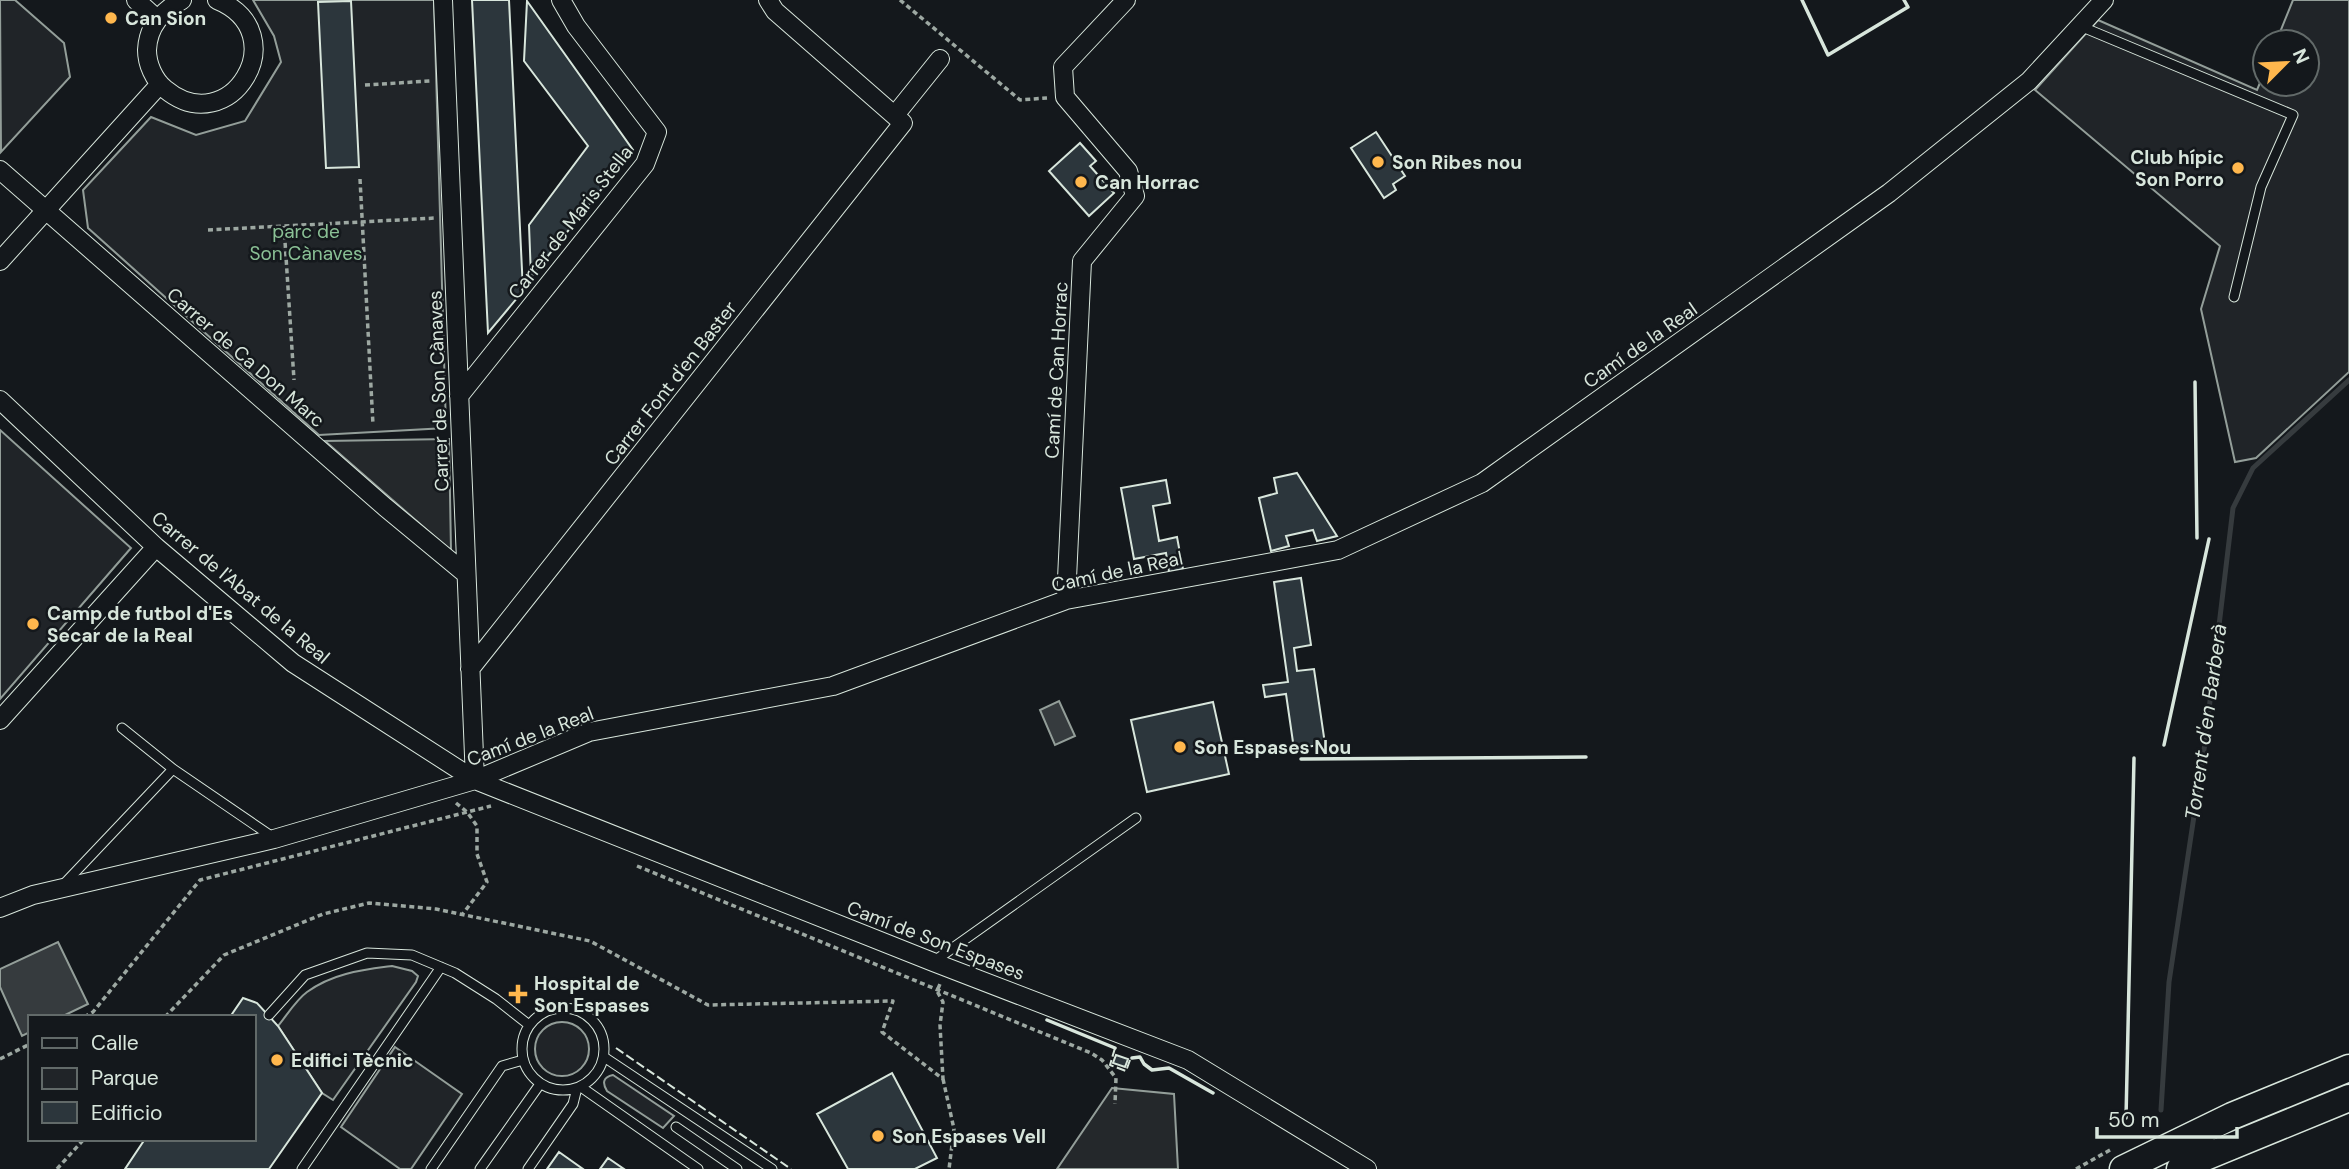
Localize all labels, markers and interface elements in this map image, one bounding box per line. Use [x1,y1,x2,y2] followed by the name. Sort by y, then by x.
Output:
[125,6,206,31] place label: Can Sion
[103,10,119,26] marker: Can Sion
[2251,28,2321,98] north arrow
[2287,45,2315,68] text: N
[502,140,638,304] street label: Carrer de Maris Stella
[2130,145,2224,192] place label: Club hípic Son Porro
[1392,150,1522,175] place label: Son Ribes nou
[1370,154,1386,170] marker: Son Ribes nou
[2230,160,2246,176] marker: Club hípic Son Porro
[1095,170,1200,195] place label: Can Horrac
[1073,174,1089,190] marker: Can Horrac
[250,219,362,266] park label: parc de Son Cànaves
[1039,281,1074,459] street label: Camí de Can Horrac
[161,282,330,433] street label: Carrer de Ca Don Marc
[422,290,455,492] street label: Carrer de Son Cànaves
[598,296,742,471] street label: Carrer Font d'en Baster
[1578,297,1702,394] street label: Camí de la Real
[146,506,335,669] street label: Carrer de l'Abat de la Real
[1049,545,1185,598] street label: Camí de la Real
[47,601,233,648] place label: Camp de futbol d'Es Secar de la Real
[25,616,41,632] marker: Camp de futbol d'Es Secar de la Real
[2178,622,2234,822] water label: Torrent d'en Barberà
[463,701,597,772] street label: Camí de la Real
[1194,735,1351,760] place label: Son Espases Nou
[1172,739,1188,755] marker: Son Espases Nou
[843,895,1028,986] street label: Camí de Son Espases
[534,971,650,1018] place label: Hospital de Son Espases
[508,984,528,1004] marker: Hospital de Son Espases
[28,1015,256,1141] legend
[91,1029,139,1057] text: Calle
[291,1048,414,1073] place label: Edifici Tècnic
[269,1052,285,1068] marker: Edifici Tècnic
[91,1064,159,1092] text: Parque
[2097,1096,2237,1140] scale bar
[91,1099,162,1127] text: Edificio
[2108,1106,2159,1134] text: 50 m
[892,1124,1046,1149] place label: Son Espases Vell
[870,1128,886,1144] marker: Son Espases Vell

